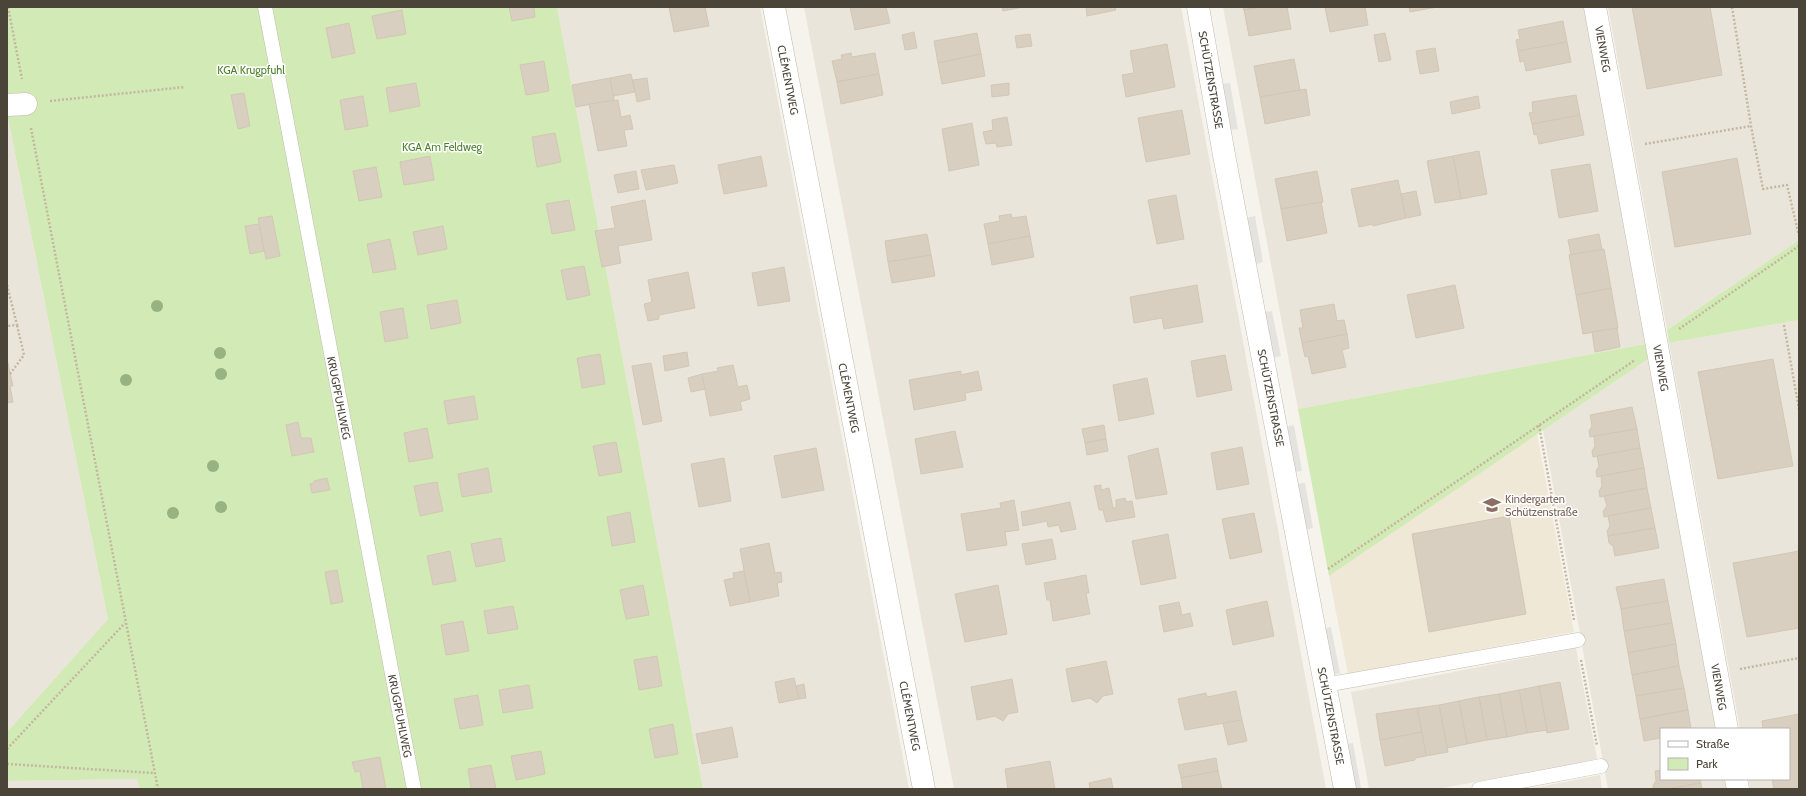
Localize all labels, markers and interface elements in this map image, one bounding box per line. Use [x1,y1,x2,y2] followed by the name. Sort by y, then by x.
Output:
[1592,25,1614,73] street label: VIENWEG
[1195,30,1227,130] street label: SCHÜTZENSTRASSE
[774,44,802,116] street label: CLÉMENTWEG
[217,63,285,77] park label: KGA Krugpfuhl
[402,140,483,154] park label: KGA Am Feldweg
[1650,344,1672,392] street label: VIENWEG
[1255,348,1287,448] street label: SCHÜTZENSTRASSE
[324,355,354,441] street label: KRUGPFUHLWEG
[835,362,863,434] street label: CLÉMENTWEG
[1505,492,1578,519] place label: Kindergarten Schützenstraße
[1482,495,1502,515] school or university icon: Kindergarten Schützenstraße
[1708,663,1730,711] street label: VIENWEG
[1315,666,1347,766] street label: SCHÜTZENSTRASSE
[385,673,415,759] street label: KRUGPFUHLWEG
[896,680,924,752] street label: CLÉMENTWEG
[1660,728,1790,780] legend
[1696,736,1729,751] text: Straße
[1696,756,1718,771] text: Park

